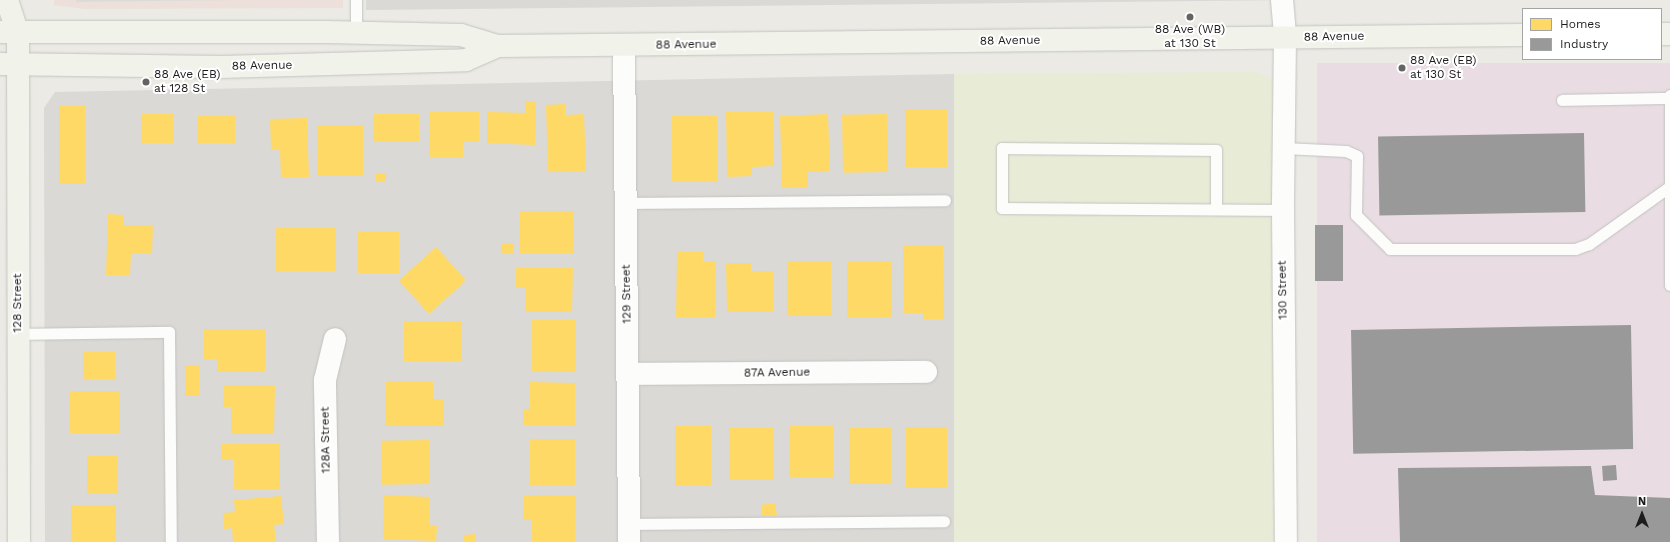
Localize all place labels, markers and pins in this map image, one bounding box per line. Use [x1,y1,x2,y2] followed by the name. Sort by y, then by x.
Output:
[1185,12,1195,22] marker: 88 Ave (WB) at 130 St
[1154,23,1226,51] place label: 88 Ave (WB) at 130 St
[1410,54,1477,82] place label: 88 Ave (EB) at 130 St
[1397,63,1407,73] marker: 88 Ave (EB) at 130 St
[154,68,221,96] place label: 88 Ave (EB) at 128 St
[141,77,151,87] marker: 88 Ave (EB) at 128 St

